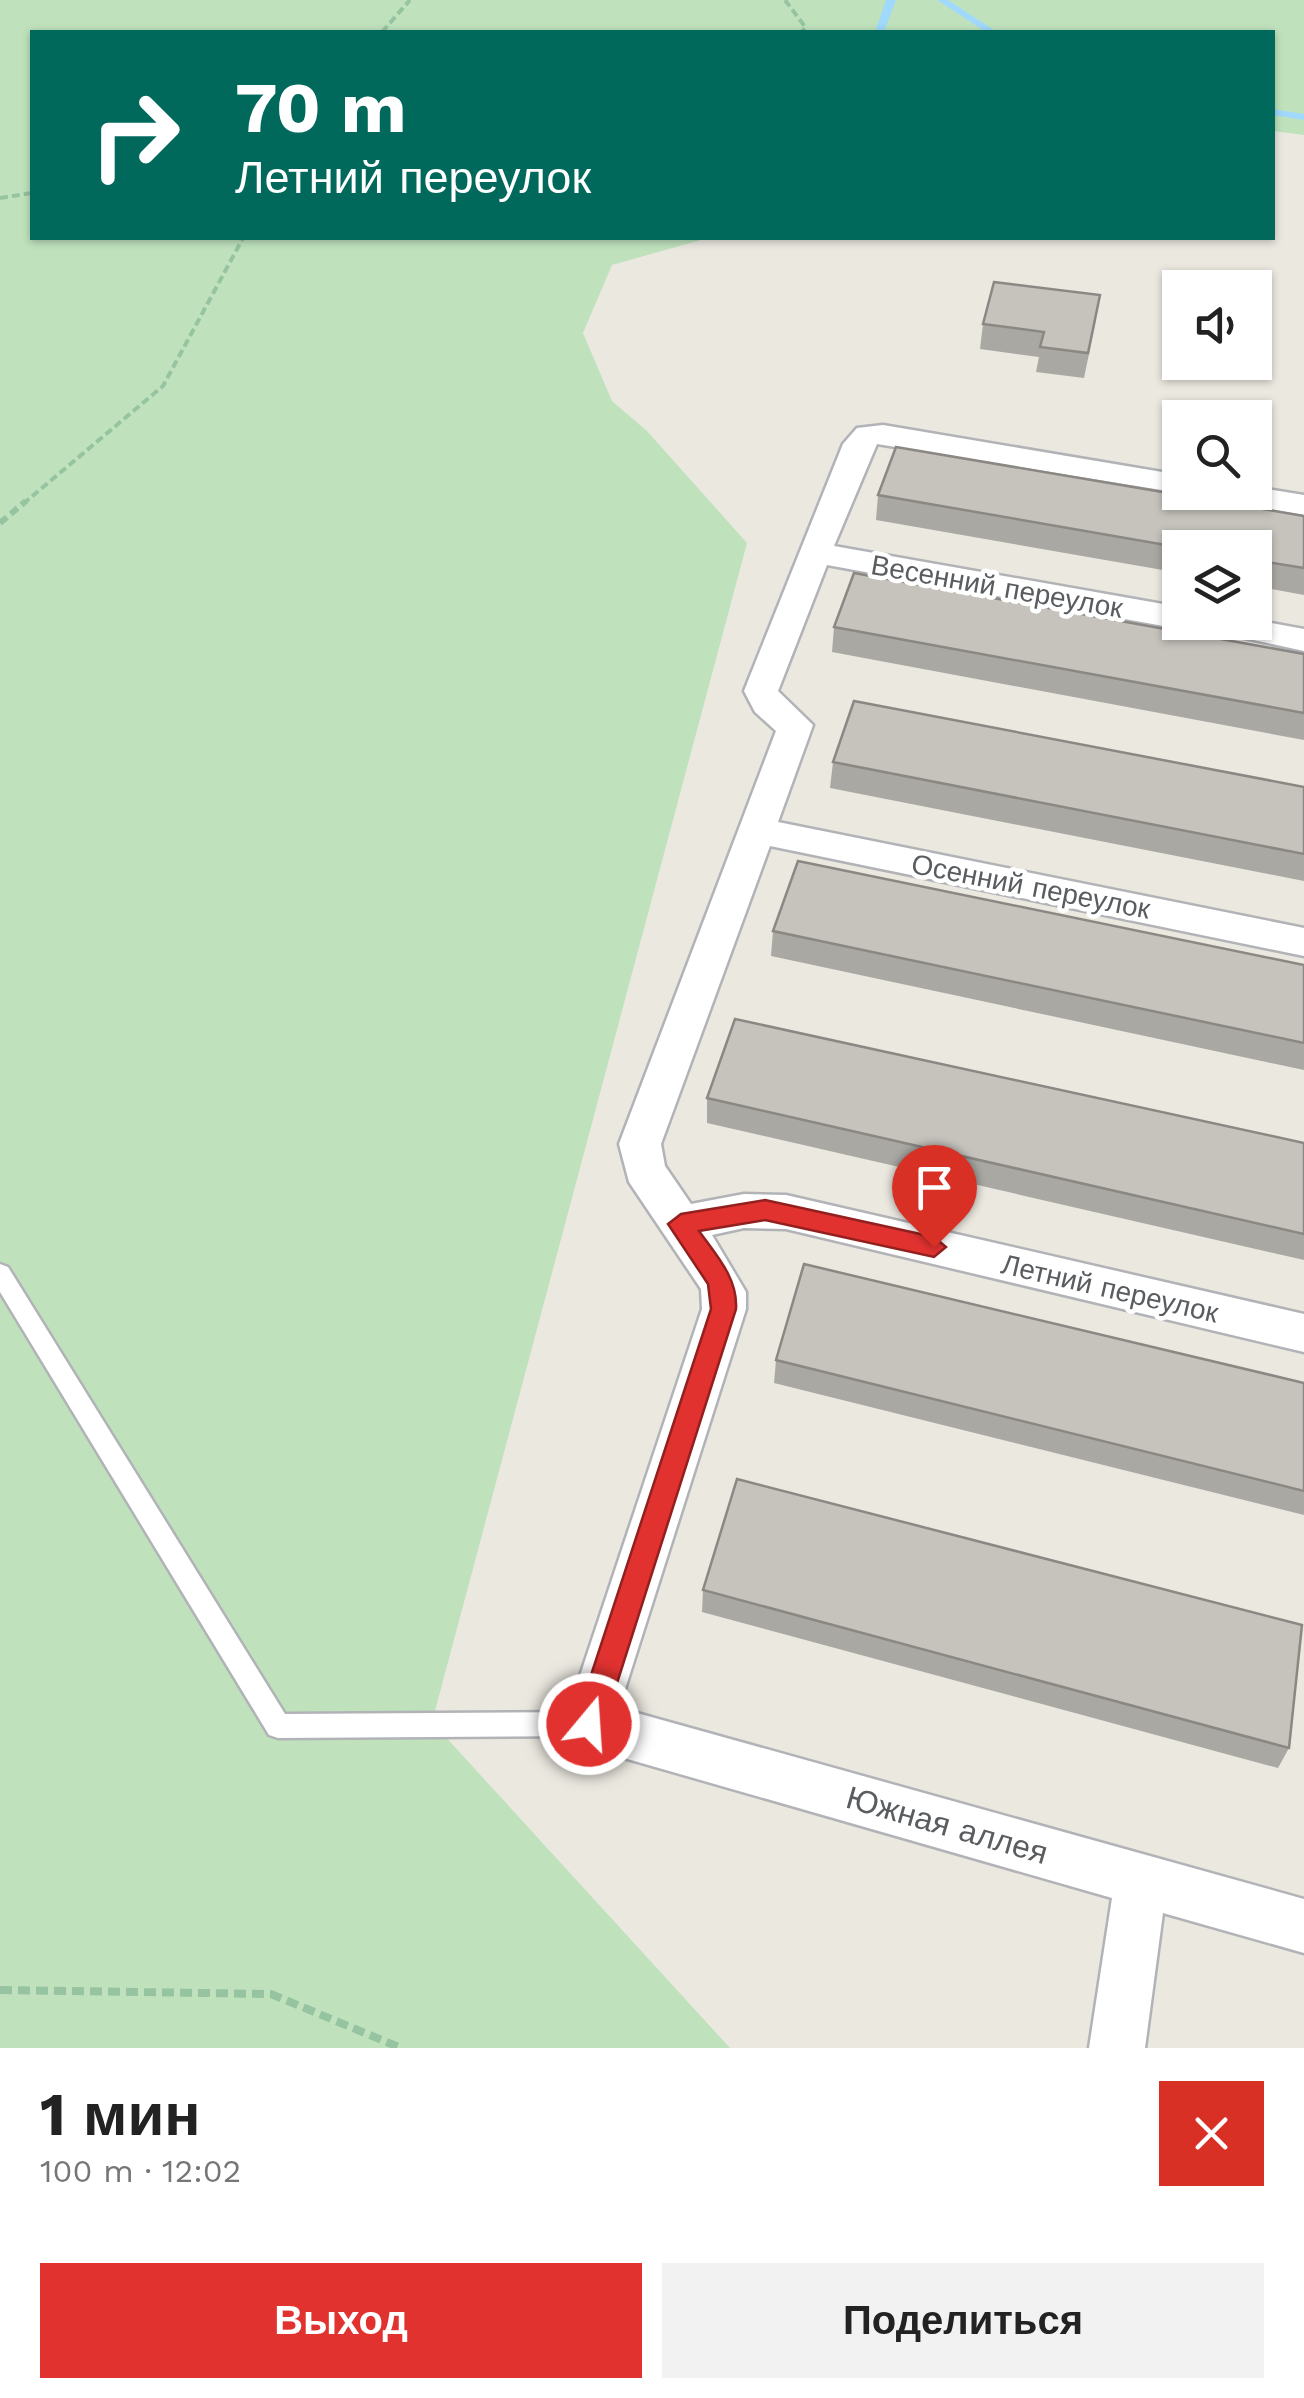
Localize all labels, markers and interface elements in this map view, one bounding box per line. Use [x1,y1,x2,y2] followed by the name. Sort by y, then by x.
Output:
[235,67,407,149] text: 70 m
[70,70,200,200] icon: right
[235,151,591,204] text: Летний переулок
[1162,270,1272,640] map controls
[1162,270,1272,380] button: sound
[1162,400,1272,510] button: search
[1162,530,1272,640] button: layers
[868,548,1126,625] street label: Весенний переулок
[909,847,1154,926] street label: Осенний переулок
[892,1145,977,1248] pin
[907,1160,962,1215] icon: arrive
[998,1247,1222,1330] street label: Летний переулок
[537,1672,641,1776] position arrow
[842,1778,1052,1872] street label: Южная аллея
[40,2079,201,2150] text: 1 мин
[1159,2081,1264,2186] button: close
[40,2152,241,2190] text: 100 m · 12:02
[40,2263,642,2378] button: Выход
[662,2263,1264,2378] button: Поделиться

